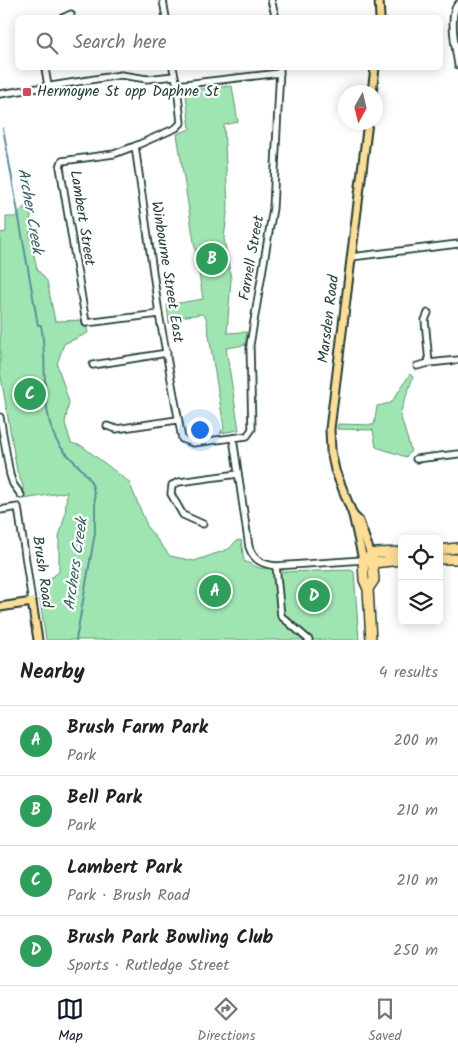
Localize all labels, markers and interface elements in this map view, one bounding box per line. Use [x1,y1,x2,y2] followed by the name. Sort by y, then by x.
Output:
[15,15,443,70] search box
[73,28,167,58] text: Search here
[33,29,61,57] icon: search
[37,80,219,104] place label: Hermoyne St opp Daphne St
[338,85,383,130] north arrow
[21,86,33,98] marker: Hermoyne St opp Daphne St
[10,166,50,258] water label: Archer Creek
[63,168,101,268] street label: Lambert Street
[144,200,190,345] street label: Winbourne Street East
[233,213,271,302] street label: Farnell Street
[196,240,228,278] pin: B
[312,273,346,364] street label: Marsden Road
[14,375,46,413] pin: C
[187,417,213,443] your location
[57,514,95,612] water label: Archers Creek
[25,535,59,610] street label: Brush Road
[398,535,443,625] map controls
[398,535,443,580] button: locate
[199,572,231,610] pin: A
[298,577,330,615] pin: D
[398,580,443,625] button: layers
[20,656,85,689] text: Nearby
[379,660,438,685] text: 4 results
[67,713,208,743] text: Brush Farm Park
[31,728,41,753] text: A
[394,728,438,753] text: 200 m
[67,743,96,768] text: Park
[67,783,142,813] text: Bell Park
[31,798,41,823] text: B
[397,798,438,823] text: 210 m
[67,813,96,838] text: Park
[67,853,182,883] text: Lambert Park
[31,868,41,893] text: C
[397,868,438,893] text: 210 m
[67,883,190,908] text: Park · Brush Road
[67,923,273,953] text: Brush Park Bowling Club
[31,938,41,963] text: D
[393,938,438,963] text: 250 m
[67,953,229,978] text: Sports · Rutledge Street
[56,995,84,1047] tab: Map
[197,995,255,1047] tab: Directions
[368,995,402,1047] tab: Saved

